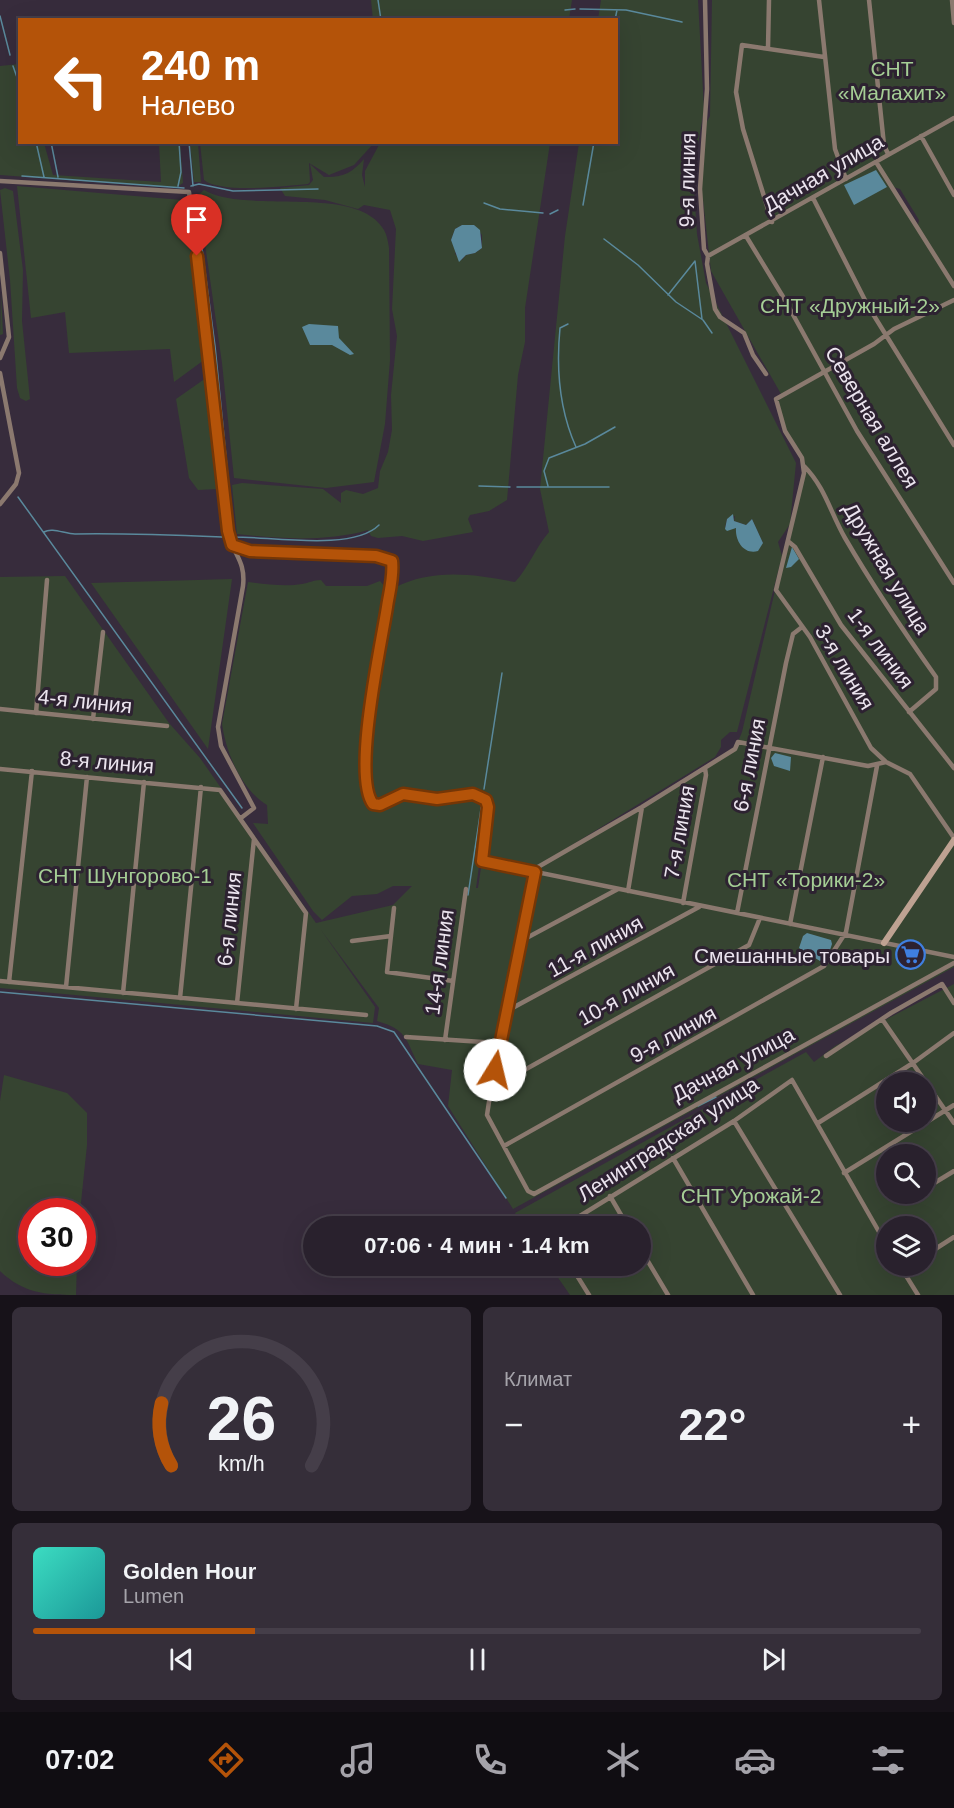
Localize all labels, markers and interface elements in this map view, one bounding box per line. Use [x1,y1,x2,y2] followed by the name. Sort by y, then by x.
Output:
[42,42,120,120] icon: left
[141,42,260,89] text: 240 m
[838,57,946,104] park label: СНТ «Малахит»
[141,91,235,121] text: Налево
[759,129,887,217] street label: Дачная улица
[675,133,699,227] street label: 9-я линия
[171,194,222,256] pin
[180,203,213,236] icon: arrive
[760,294,940,317] park label: СНТ «Дружный-2»
[821,342,923,492] street label: Северная аллея
[839,498,935,638] street label: Дружная улица
[843,603,919,693] street label: 1-я линия
[811,621,879,713] street label: 3-я линия
[37,685,133,717] street label: 4-я линия
[729,716,769,814] street label: 6-я линия
[59,746,155,778] street label: 8-я линия
[659,783,699,881] street label: 7-я линия
[38,864,212,887] park label: СНТ Шунгорово-1
[727,868,885,891] park label: СНТ «Торики-2»
[213,871,245,967] street label: 6-я линия
[420,908,458,1016] street label: 14-я линия
[544,911,646,981] street label: 11-я линия
[895,939,927,971] supermarket icon: Смешанные товары
[694,944,890,967] place label: Смешанные товары
[574,958,678,1030] street label: 10-я линия
[626,1001,720,1067] street label: 9-я линия
[668,1022,798,1106] street label: Дачная улица
[463,1038,527,1102] position arrow
[573,1072,763,1206] street label: Ленинградская улица
[876,1072,936,1276] map controls
[876,1072,936,1132] button: sound
[876,1144,936,1204] button: search
[681,1184,821,1207] park label: СНТ Урожай-2
[18,1198,96,1276] speed limit sign: 30
[876,1216,936,1276] button: layers
[364,1233,590,1258] text: 07:06 · 4 мин · 1.4 km
[504,1368,572,1390] text: Климат
[207,1384,276,1453] text: 26
[678,1399,747,1450] text: 22°
[504,1406,523,1443] text: −
[902,1406,921,1443] text: +
[218,1452,265,1476] text: km/h
[123,1559,256,1584] text: Golden Hour
[123,1585,184,1607] text: Lumen
[165,1643,198,1676] icon: previous
[461,1643,494,1676] icon: pause
[757,1643,790,1676] icon: next
[205,1739,247,1781] icon: directions
[337,1739,379,1781] icon: music
[469,1739,511,1781] icon: phone
[602,1739,644,1781] icon: climate
[734,1739,776,1781] icon: car
[867,1739,909,1781] icon: filters
[45,1745,114,1775] text: 07:02

